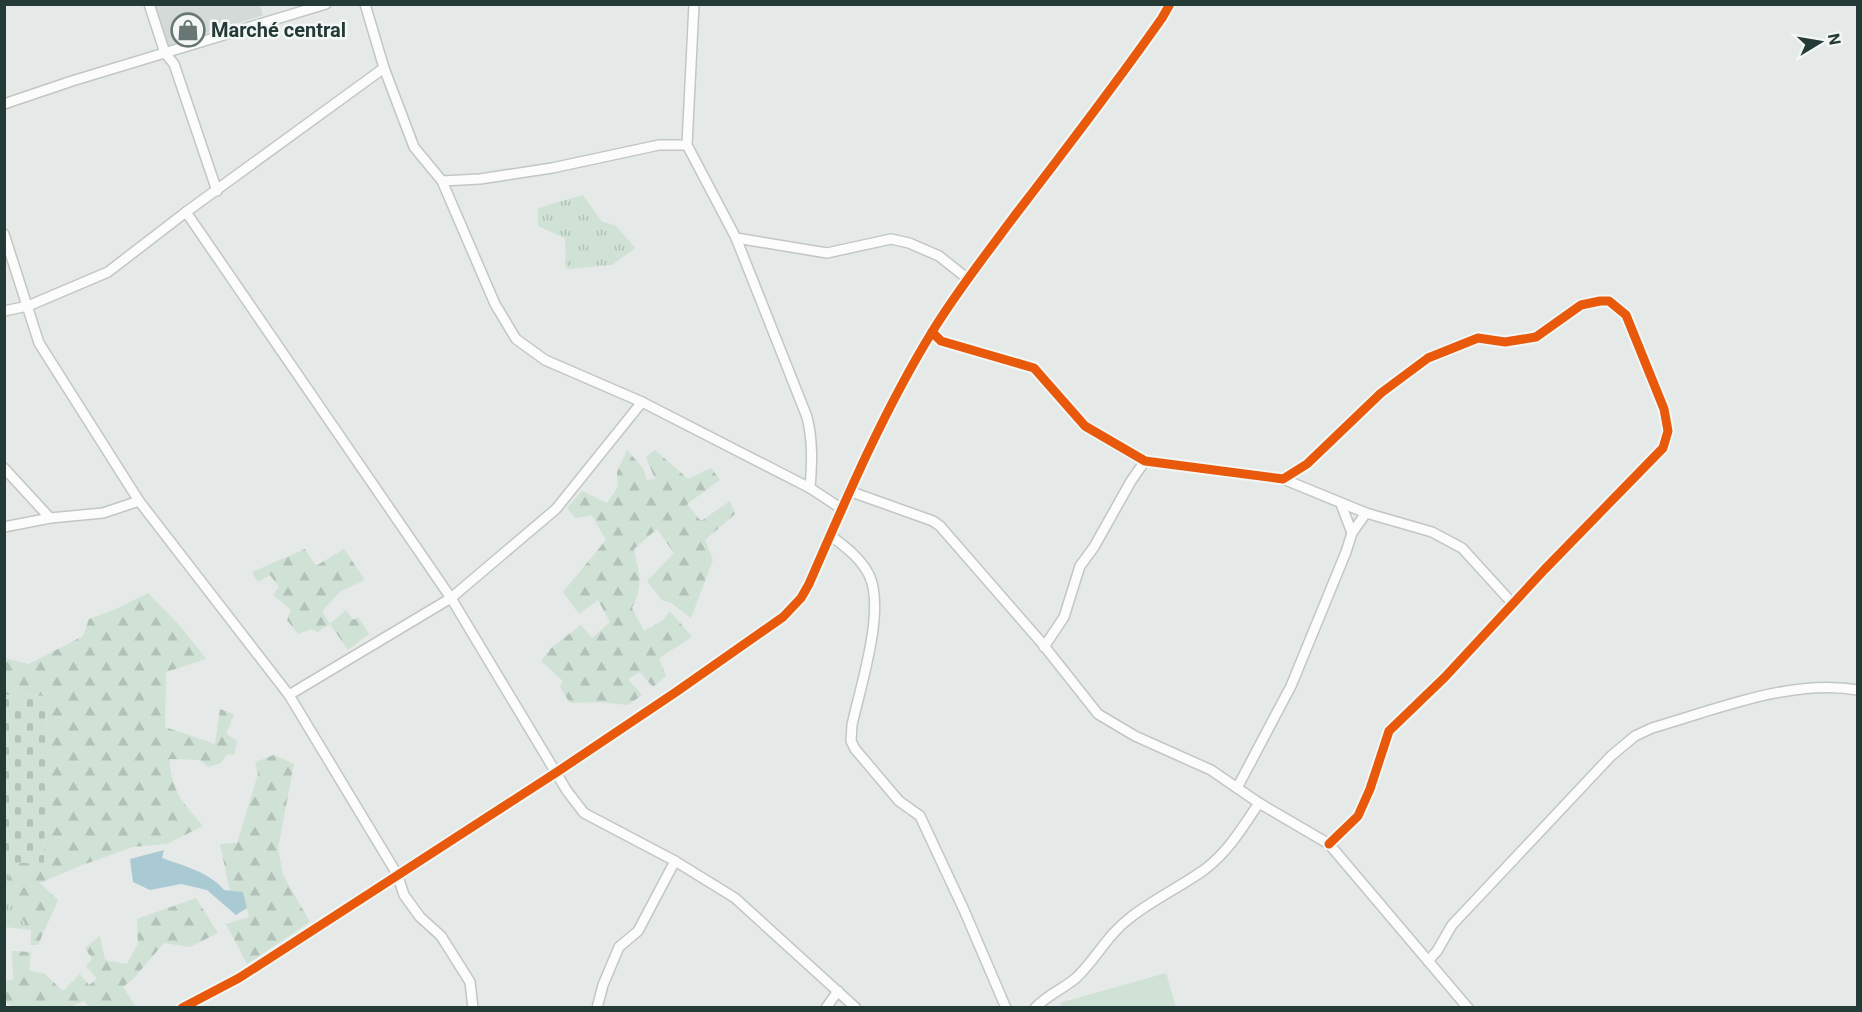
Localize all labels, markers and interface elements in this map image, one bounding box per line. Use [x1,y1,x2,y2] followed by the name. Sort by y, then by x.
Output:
[170,12,206,48] shop icon: Marché central
[1790,12,1850,72] north arrow
[211,18,346,42] place label: Marché central
[1824,32,1845,47] text: N

